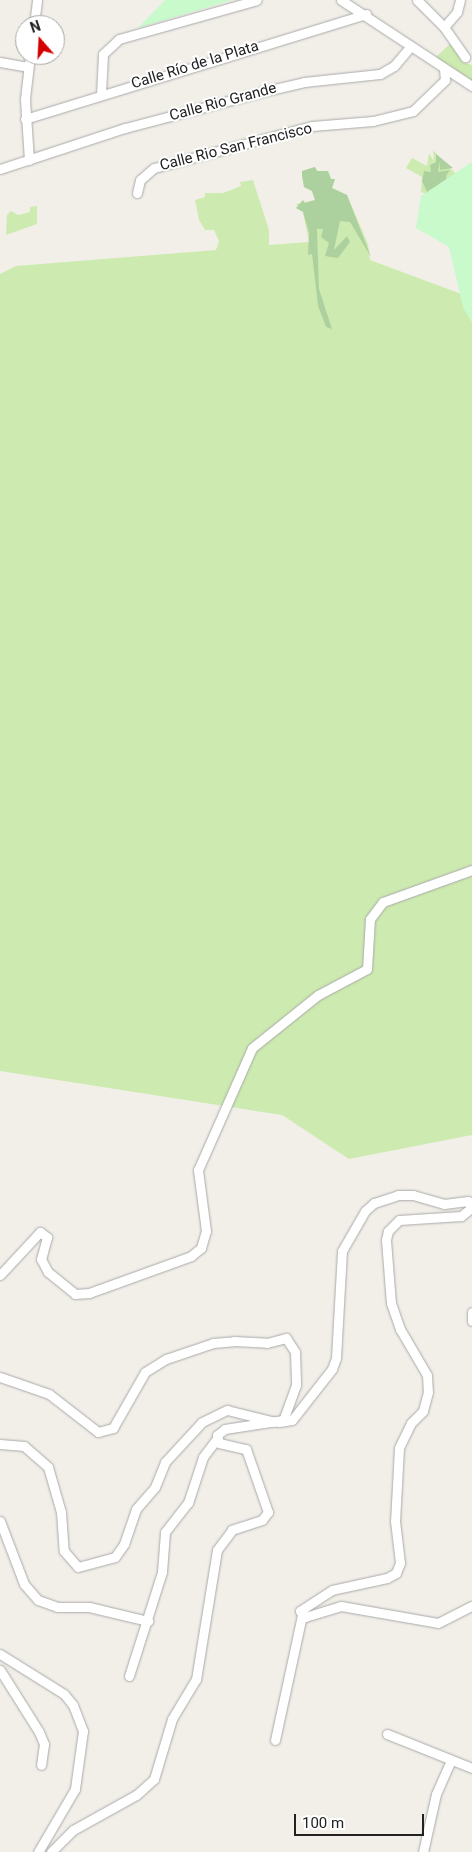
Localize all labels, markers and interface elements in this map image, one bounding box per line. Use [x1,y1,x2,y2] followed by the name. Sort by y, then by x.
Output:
[15,15,65,65] north arrow
[28,18,43,36] text: N
[129,37,261,93] street label: Calle Río de la Plata
[168,79,278,125] street label: Calle Rio Grande
[158,119,314,175] street label: Calle Rio San Francisco
[297,1804,427,1836] scale bar
[302,1814,344,1832] text: 100 m

